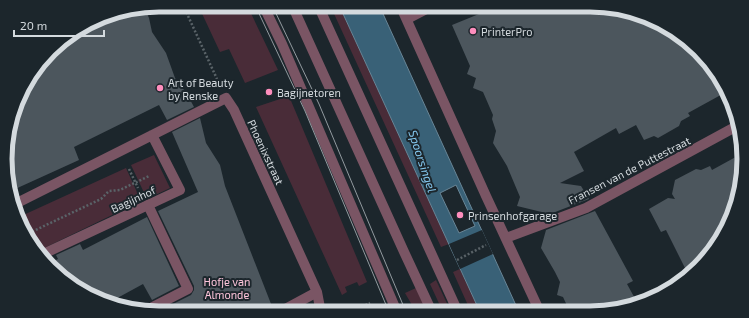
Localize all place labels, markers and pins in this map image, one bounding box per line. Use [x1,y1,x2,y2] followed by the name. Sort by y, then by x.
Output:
[481,25,533,38] place label: PrinterPro
[468,26,478,36] marker: PrinterPro
[168,76,234,102] place label: Art of Beauty by Renske
[155,83,165,93] marker: Art of Beauty by Renske
[277,86,341,100] place label: Bagijnetoren
[264,87,274,97] marker: Bagijnetoren
[468,209,557,222] place label: Prinsenhofgarage
[455,210,465,220] marker: Prinsenhofgarage

